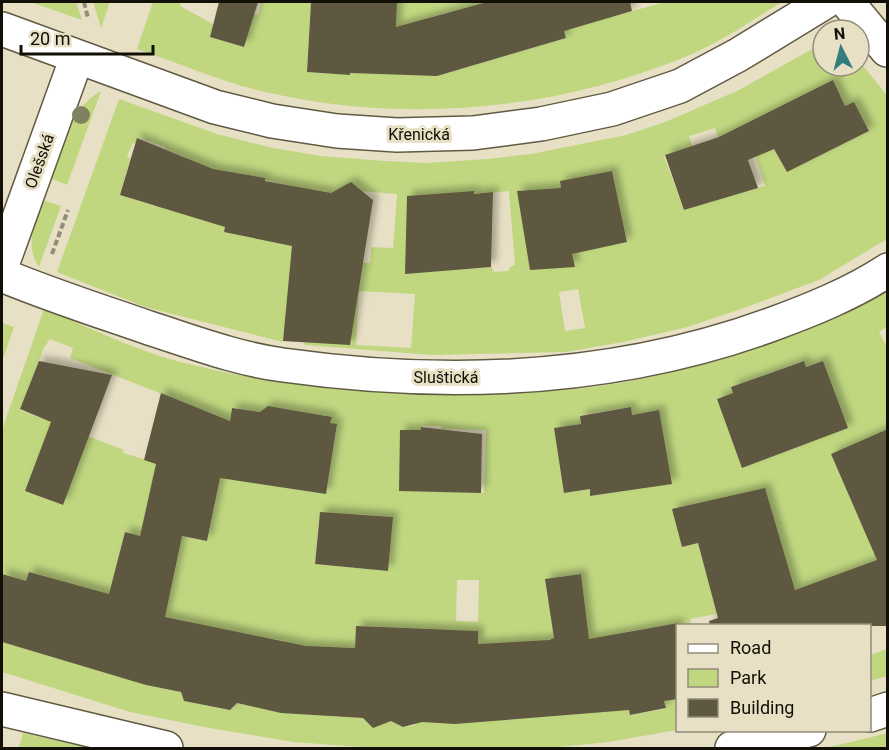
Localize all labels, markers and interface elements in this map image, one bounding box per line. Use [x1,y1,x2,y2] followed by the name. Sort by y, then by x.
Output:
[21,18,153,56] scale bar
[811,18,871,78] north arrow
[833,24,846,44] text: N
[30,28,70,49] text: 20 m
[388,125,450,144] street label: Křenická
[21,131,58,191] street label: Olešská
[414,368,478,387] street label: Sluštická
[676,624,871,732] legend
[730,637,771,658] text: Road
[730,667,767,688] text: Park
[730,697,794,718] text: Building

